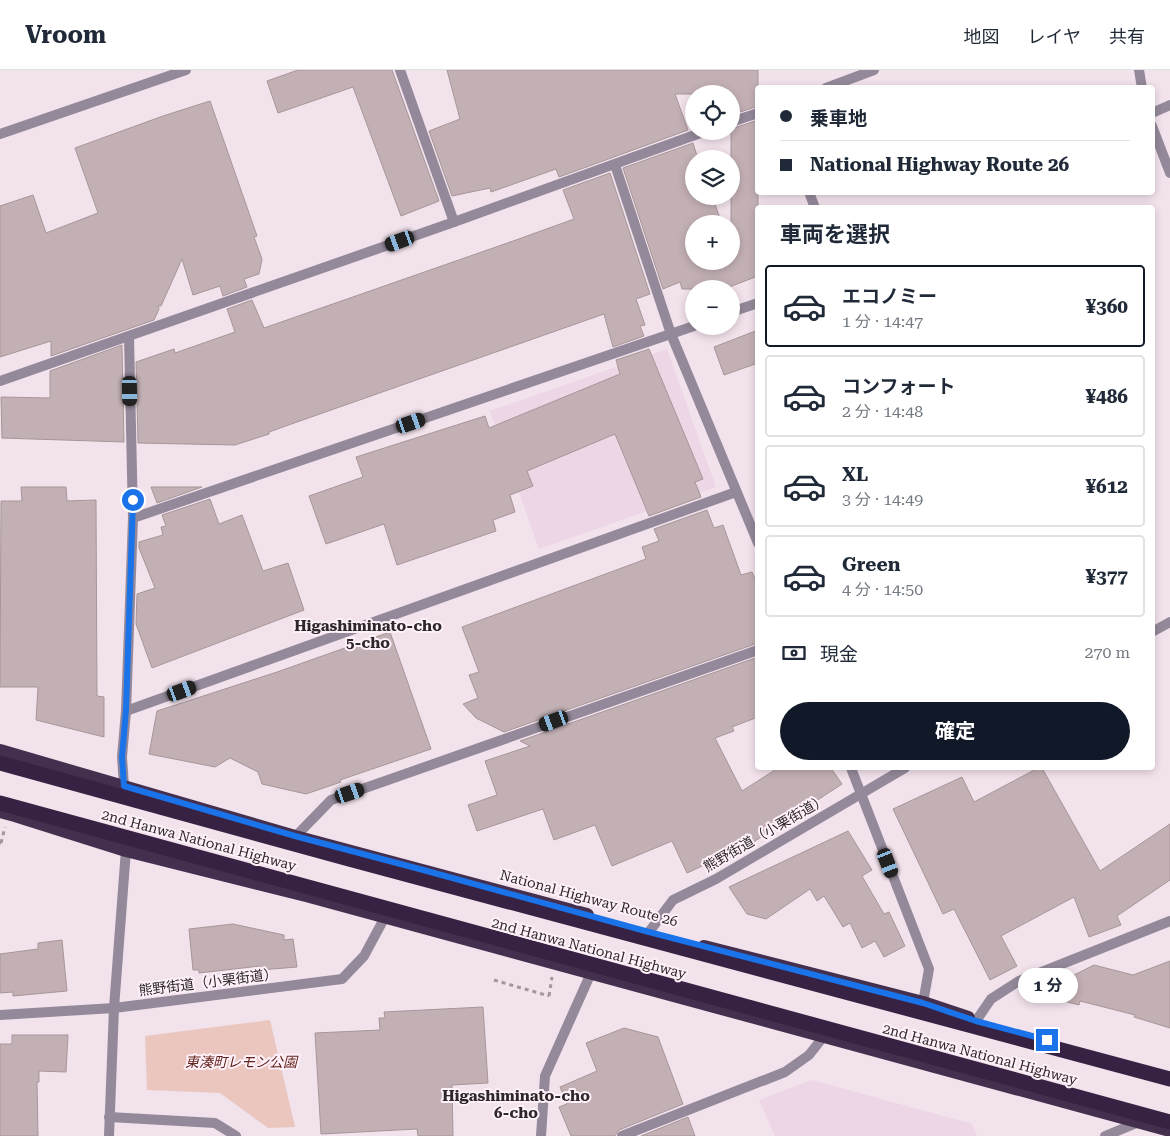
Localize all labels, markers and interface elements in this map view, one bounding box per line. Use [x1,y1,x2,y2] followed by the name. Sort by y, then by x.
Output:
[25,21,106,49] text: Vroom
[964,26,1000,47] text: 地図
[1028,26,1081,47] text: レイヤ
[1109,26,1145,47] text: 共有
[685,85,740,335] map controls
[685,85,740,140] button: locate
[810,107,867,130] text: 乗車地
[685,150,740,205] button: layers
[810,153,1069,176] text: National Highway Route 26
[685,215,740,270] button: +
[780,222,890,247] text: 車両を選択
[383,229,416,253] car
[685,280,740,335] button: −
[782,284,827,329] icon: car
[842,285,937,308] text: エコノミー
[1085,295,1128,318] text: ¥360
[842,312,923,331] text: 1 分 · 14:47
[782,374,827,419] icon: car
[842,375,955,398] text: コンフォート
[122,376,137,406] car
[1085,385,1128,408] text: ¥486
[842,402,923,421] text: 2 分 · 14:48
[394,411,427,435] car
[842,463,868,486] text: XL
[782,464,827,509] icon: car
[1085,475,1128,498] text: ¥612
[122,489,144,511] route start
[842,490,923,509] text: 3 分 · 14:49
[842,553,900,576] text: Green
[782,554,827,599] icon: car
[1085,565,1128,588] text: ¥377
[842,580,923,599] text: 4 分 · 14:50
[294,617,442,652] district label: Higashiminato-cho 5-cho
[780,639,808,667] icon: cash
[820,643,858,666] text: 現金
[1084,643,1130,662] text: 270 m
[165,679,198,703] car
[780,702,1130,760] button: 確定
[537,709,570,733] car
[333,781,366,805] car
[700,791,830,875] street label: 熊野街道（小栗街道）
[100,806,299,874] street label: 2nd Hanwa National Highway
[875,846,900,880] car
[498,867,680,930] street label: National Highway Route 26
[490,914,689,982] street label: 2nd Hanwa National Highway
[138,966,278,998] street label: 熊野街道（小栗街道）
[1017,968,1077,1002] callout: 1 分
[1033,976,1063,995] text: 1 分
[881,1020,1080,1088] street label: 2nd Hanwa National Highway
[1036,1029,1058,1051] route end
[185,1054,299,1070] park label: 東湊町レモン公園
[442,1087,590,1122] district label: Higashiminato-cho 6-cho

